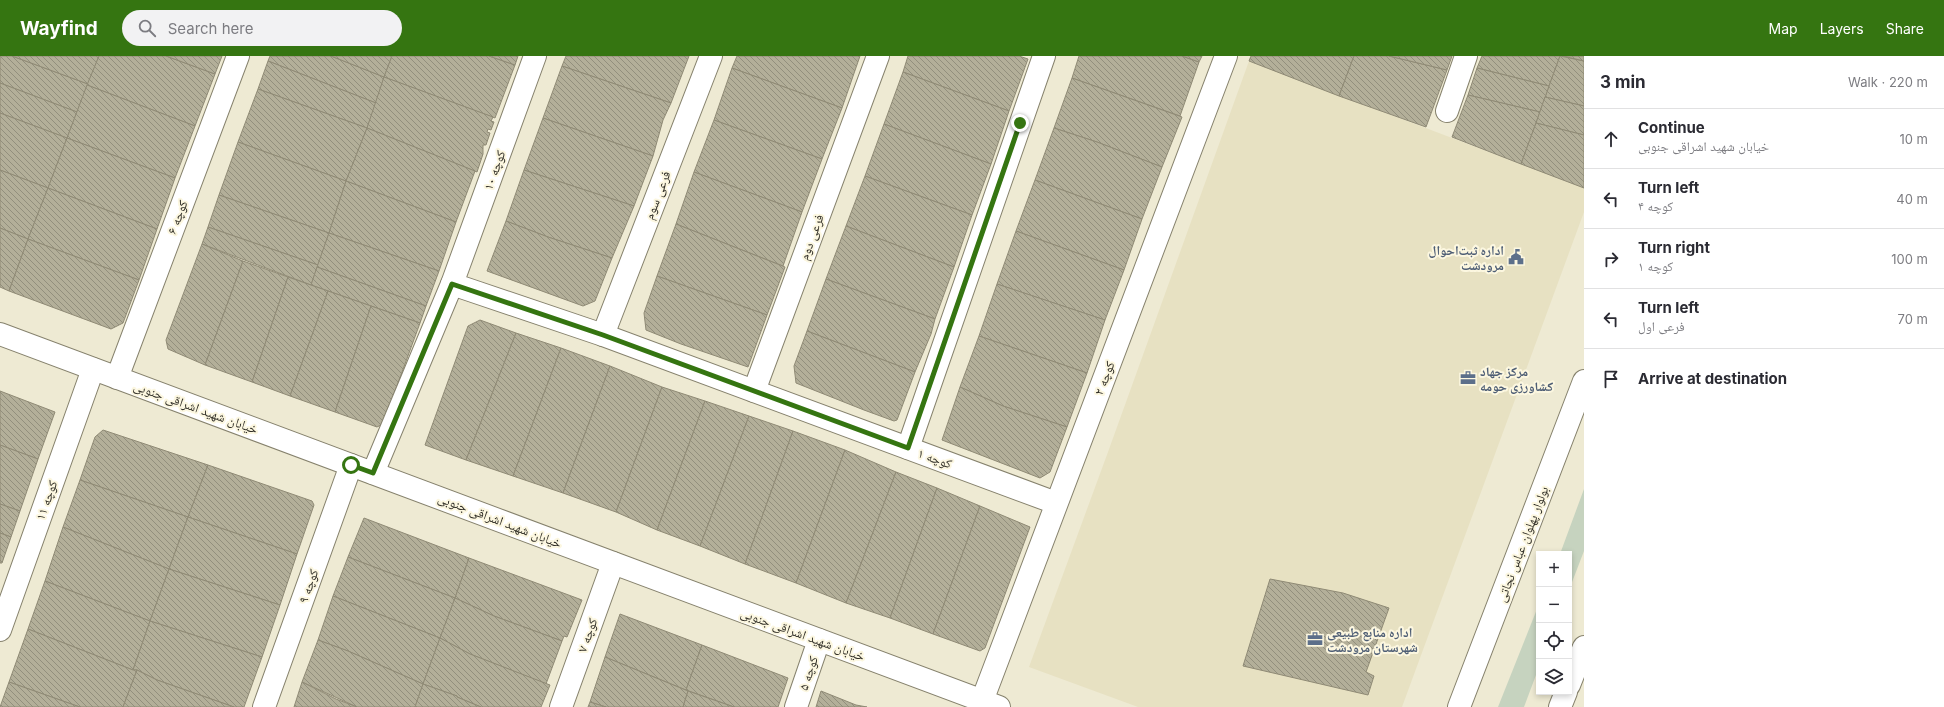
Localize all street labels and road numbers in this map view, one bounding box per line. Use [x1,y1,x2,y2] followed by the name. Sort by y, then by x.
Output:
[479,147,510,192] street label: کوچه ۱۰
[640,168,675,222] street label: فرعی سوم
[163,197,192,237] street label: کوچه ۶
[795,212,828,262] street label: فرعی دوم
[1090,358,1119,398] street label: کوچه ۲
[131,377,260,438] street label: خیابان شهید اشراقی جنوبی
[915,444,955,473] street label: کوچه ۱
[31,477,62,522] street label: کوچه ۱۱
[1493,484,1552,605] street label: بولوار پهلوان عباس نجاتی
[436,489,564,552] street label: خیابان شهید اشراقی جنوبی
[294,566,323,606] street label: کوچه ۹
[738,604,867,665] street label: خیابان شهید اشراقی جنوبی
[573,615,602,655] street label: کوچه ۷
[795,653,822,692] street label: کوچه ۵

